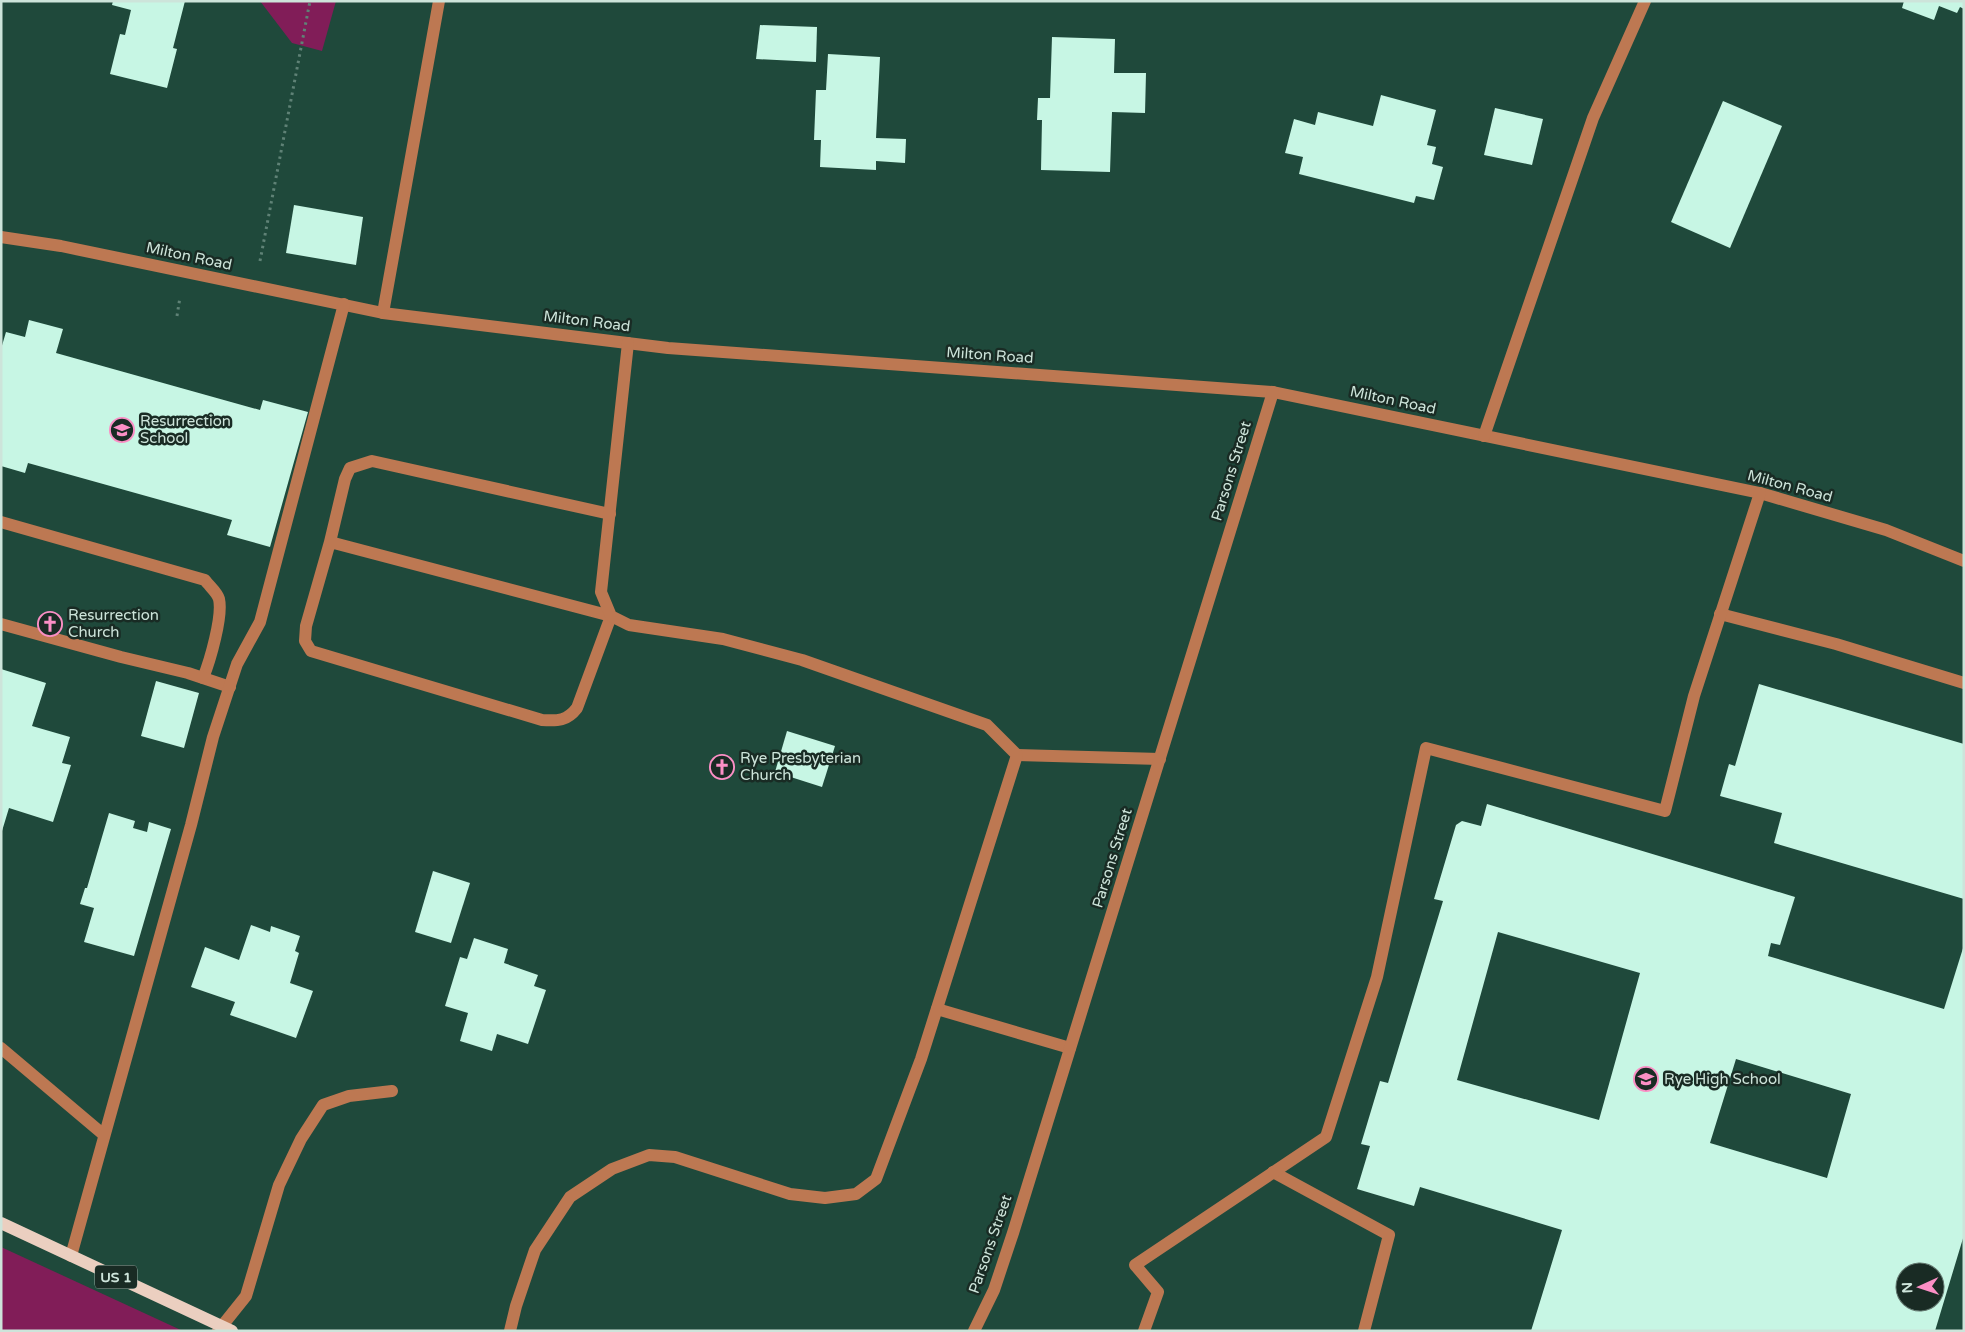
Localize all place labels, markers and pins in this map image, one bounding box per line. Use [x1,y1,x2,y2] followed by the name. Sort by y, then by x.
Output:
[140,412,231,447] place label: Resurrection School
[109,417,135,443] school or university icon: Resurrection School
[68,606,159,641] place label: Resurrection Church
[37,611,63,637] church icon: Resurrection Church
[740,749,861,784] place label: Rye Presbyterian Church
[709,754,735,780] church icon: Rye Presbyterian Church
[1633,1066,1659,1092] school or university icon: Rye High School
[1664,1070,1781,1088] place label: Rye High School

